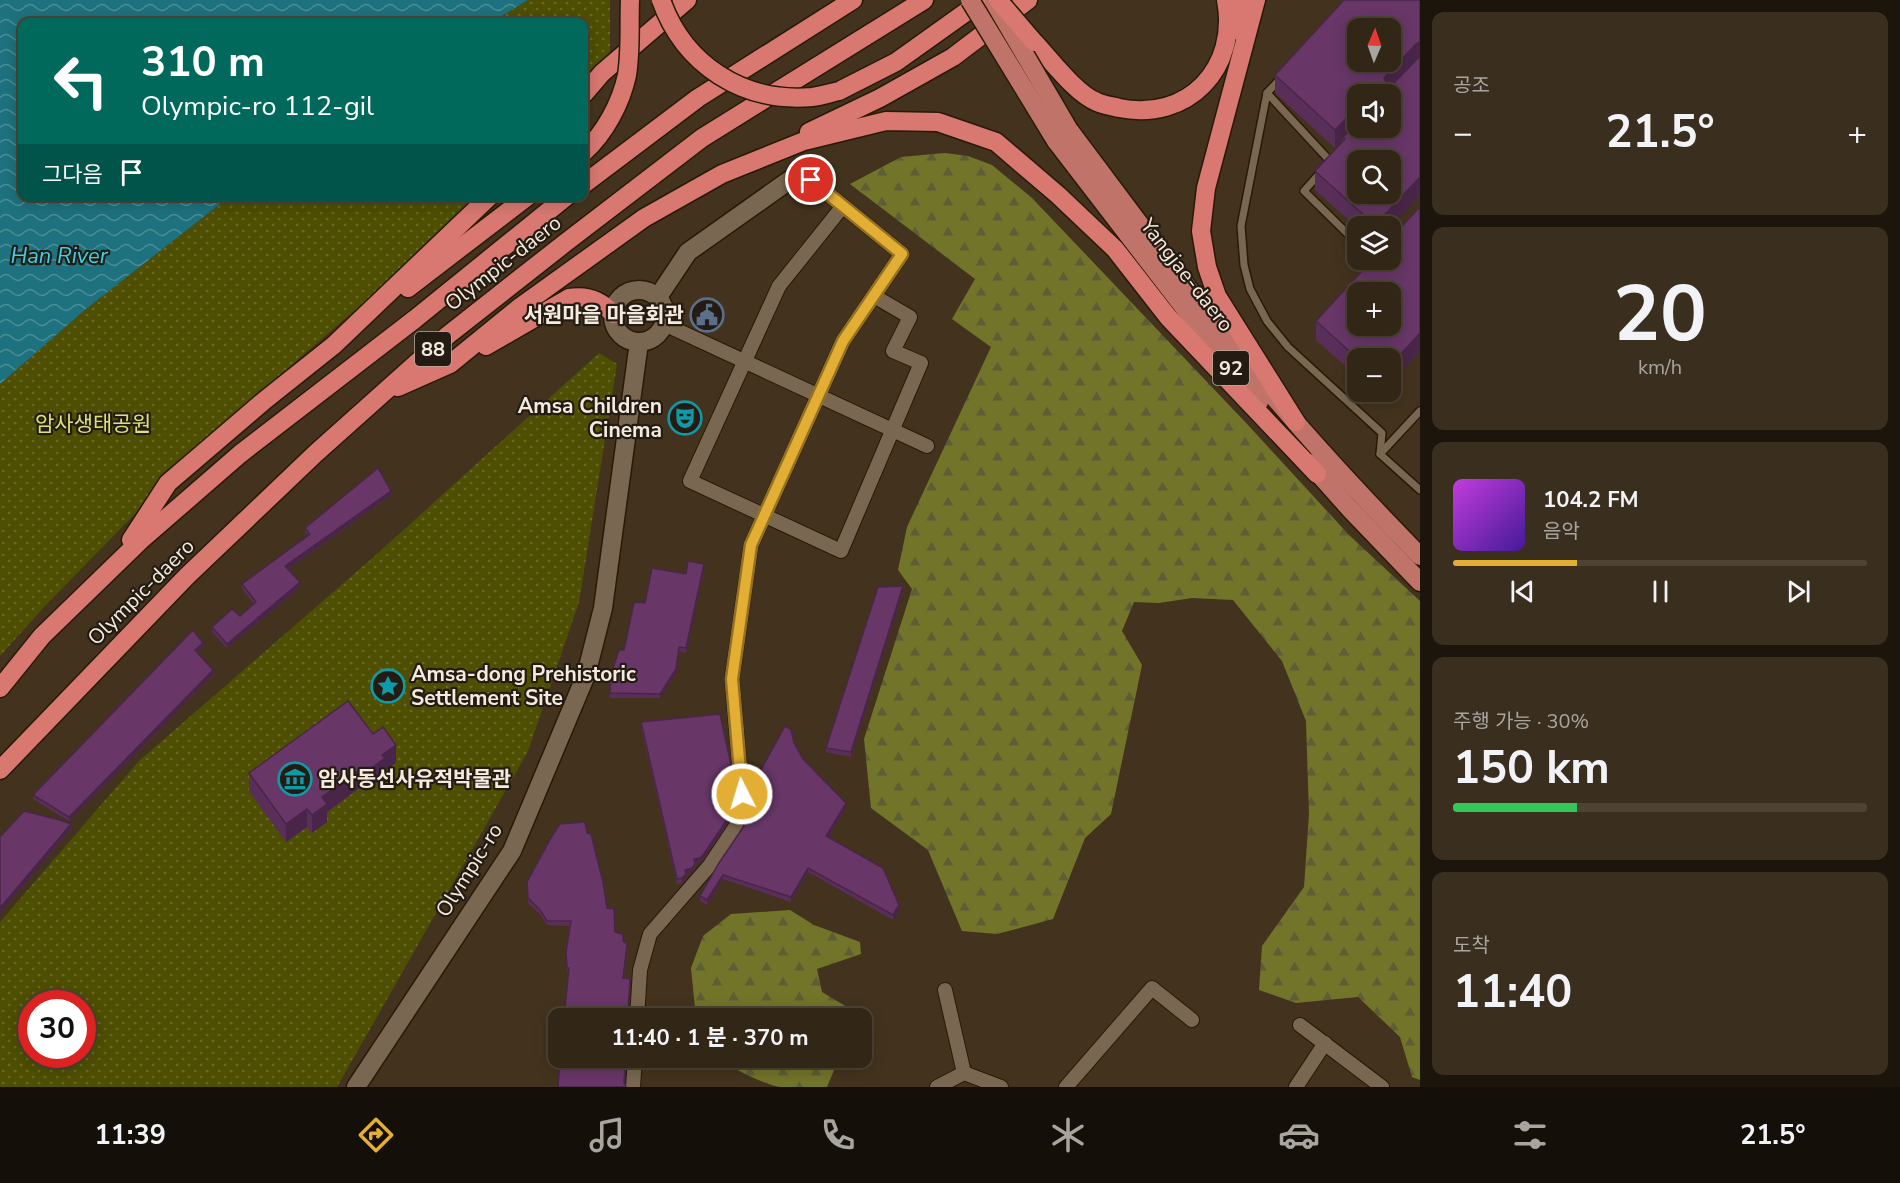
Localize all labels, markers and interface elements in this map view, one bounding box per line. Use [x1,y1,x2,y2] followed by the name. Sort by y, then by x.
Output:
[1347,18,1401,72] north arrow
[1347,18,1401,402] map controls
[141,34,265,91] text: 310 m
[42,42,120,120] icon: left
[1453,72,1490,99] text: 공조
[1347,84,1401,138] button: sound
[141,88,374,125] text: Olympic-ro 112-gil
[1605,102,1715,163] text: 21.5°
[1453,111,1473,156] text: −
[1847,111,1867,156] text: +
[1347,150,1401,204] button: search
[785,154,836,205] pin
[115,156,148,189] icon: arrive
[42,160,103,190] text: 그다음
[794,163,827,196] icon: arrive
[439,209,567,317] street label: Olympic-daero
[1133,212,1240,337] street label: Yangjae-daero
[1347,216,1401,270] button: layers
[10,241,109,271] water label: Han River
[1613,261,1707,368] text: 20
[1347,282,1401,336] button: +
[689,297,725,333] public building icon: 서원마을 마을회관
[524,301,684,329] place label: 서원마을 마을회관
[415,332,451,366] road number: 88
[1347,348,1401,402] button: −
[1213,351,1249,385] road number: 92
[1638,354,1682,381] text: km/h
[518,392,662,444] place label: Amsa Children Cinema
[667,400,703,436] theatre icon: Amsa Children Cinema
[35,410,151,438] park label: 암사생태공원
[1543,485,1639,515] text: 104.2 FM
[1543,518,1580,545] text: 음악
[81,532,201,652] street label: Olympic-daero
[1506,575,1539,608] icon: previous
[1644,575,1677,608] icon: pause
[1782,575,1815,608] icon: next
[411,660,636,712] place label: Amsa-dong Prehistoric Settlement Site
[370,668,406,704] place icon: Amsa-dong Prehistoric Settlement Site
[1453,708,1589,735] text: 주행 가능 · 30%
[1453,738,1610,799] text: 150 km
[277,761,313,797] museum icon: 암사동선사유적박물관
[710,762,774,826] position arrow
[318,765,511,793] place label: 암사동선사유적박물관
[429,818,509,922] street label: Olympic-ro
[1453,932,1490,959] text: 도착
[1453,962,1572,1023] text: 11:40
[18,990,96,1068] speed limit sign: 30
[611,1023,809,1053] text: 11:40 · 1 분 · 370 m
[355,1114,397,1156] icon: directions
[586,1114,628,1156] icon: music
[817,1114,859,1156] icon: phone
[1047,1114,1089,1156] icon: climate
[1278,1114,1320,1156] icon: car
[1509,1114,1551,1156] icon: filters
[94,1117,166,1154] text: 11:39
[1740,1117,1805,1154] text: 21.5°

